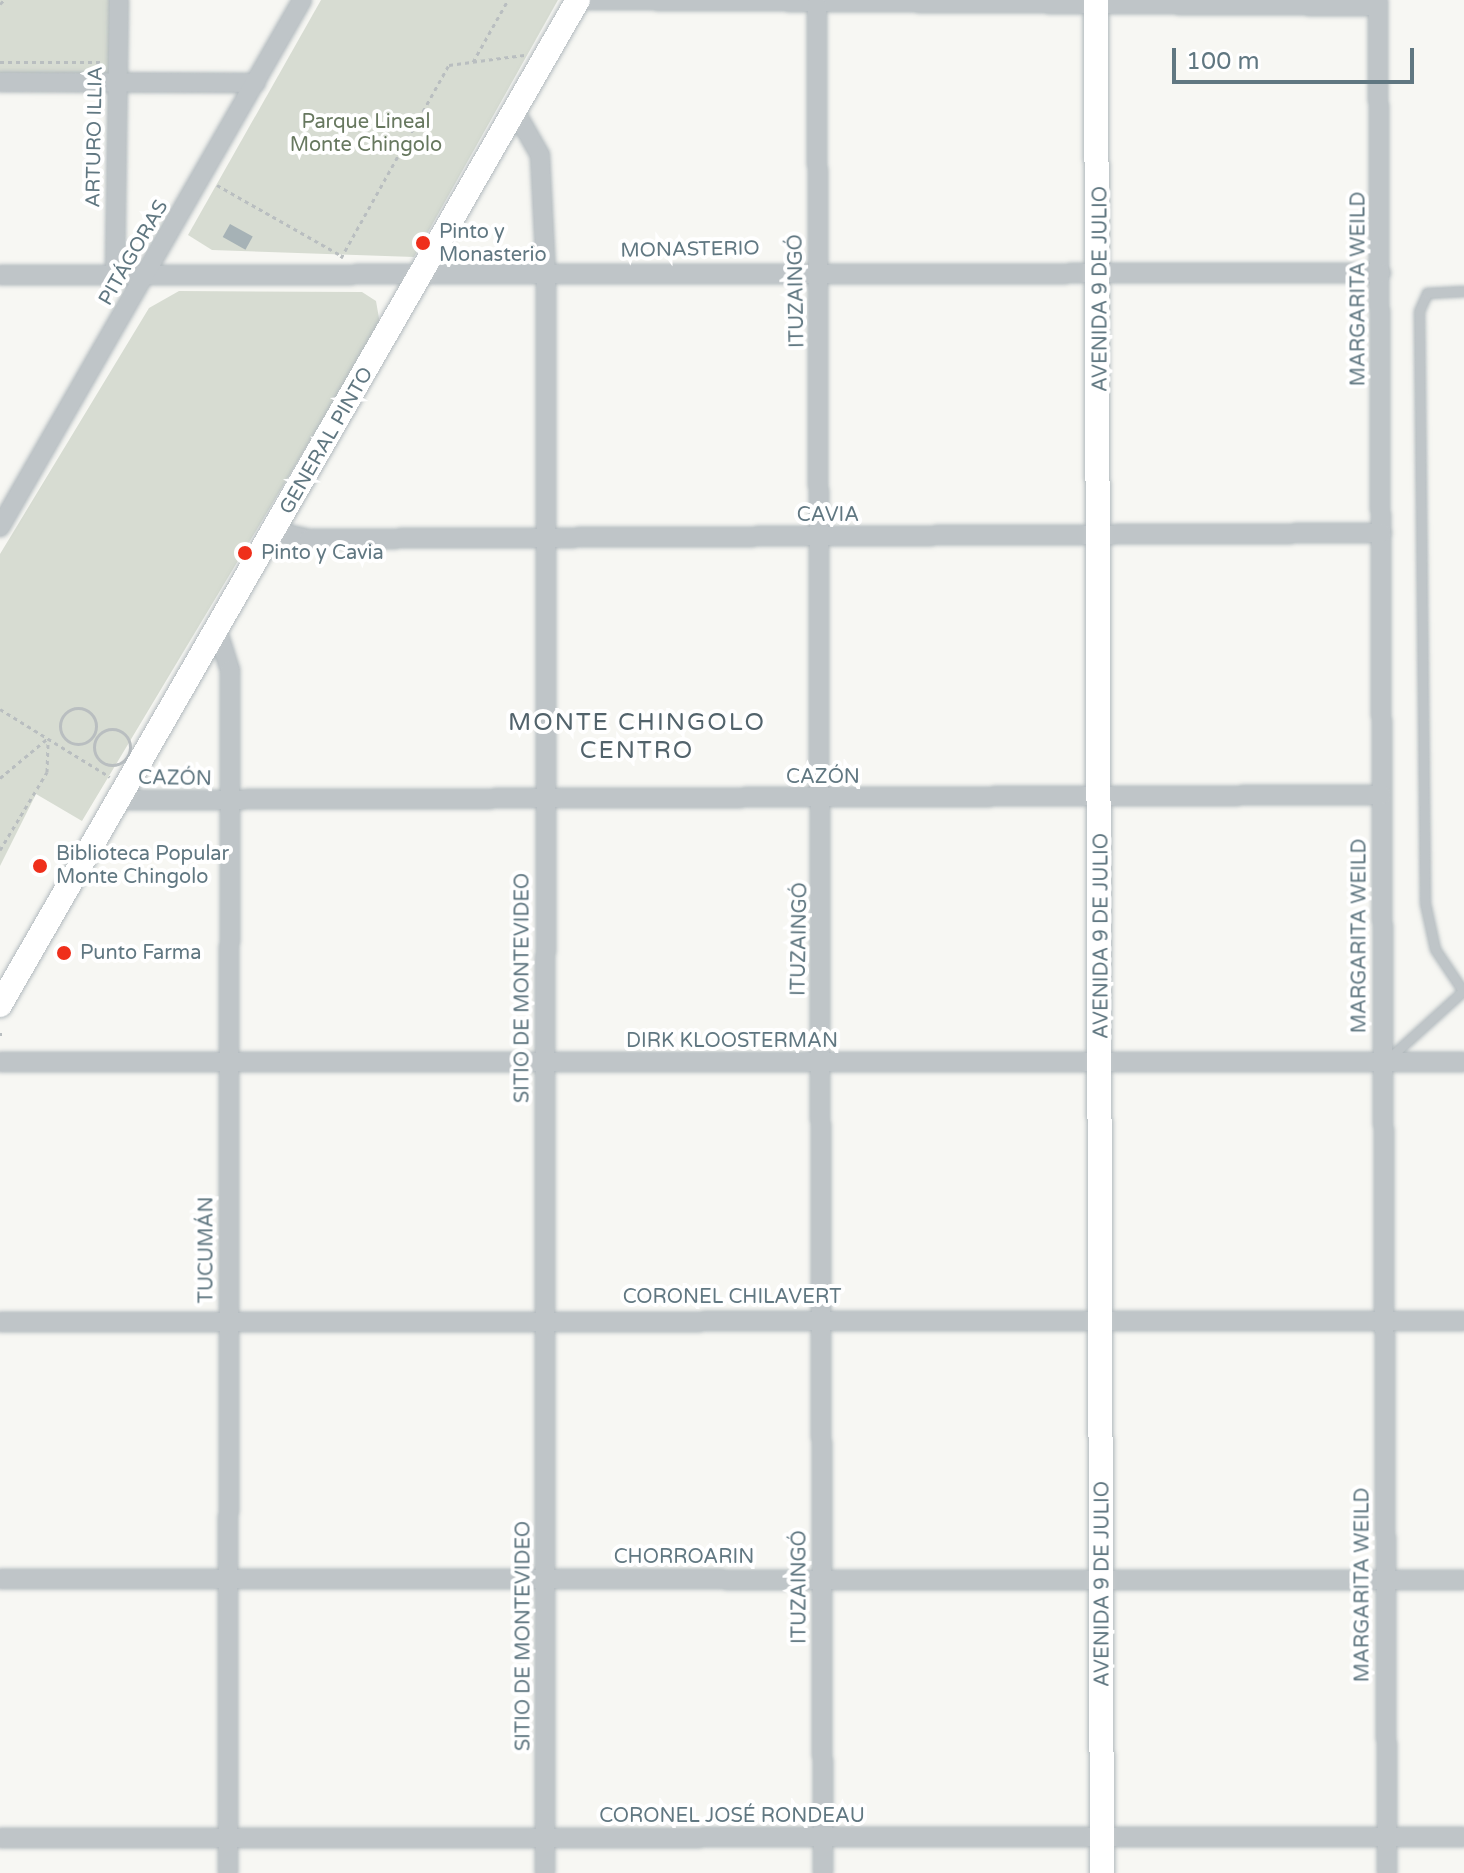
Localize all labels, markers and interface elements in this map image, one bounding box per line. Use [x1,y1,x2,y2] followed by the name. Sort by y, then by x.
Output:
[1176,32,1418,82] scale bar
[1186,47,1260,76] text: 100 m
[82,66,108,208] street label: ARTURO ILLIA
[290,110,442,157] park label: Parque Lineal Monte Chingolo
[1089,186,1113,392] street label: AVENIDA 9 DE JULIO
[1347,192,1371,386] street label: MARGARITA WEILD
[94,196,174,310] street label: PITÁGORAS
[439,220,547,267] place label: Pinto y Monasterio
[414,234,432,252] marker: Pinto y Monasterio
[784,234,810,348] street label: ITUZAINGÓ
[620,237,760,263] street label: MONASTERIO
[275,363,379,519] street label: GENERAL PINTO
[797,503,859,527] street label: CAVIA
[261,541,384,565] place label: Pinto y Cavia
[236,544,254,562] marker: Pinto y Cavia
[508,709,766,765] district label: MONTE CHINGOLO CENTRO
[786,765,860,789] street label: CAZÓN
[138,766,212,792] street label: CAZÓN
[1090,833,1114,1039] street label: AVENIDA 9 DE JULIO
[1348,839,1372,1033] street label: MARGARITA WEILD
[56,842,229,889] place label: Biblioteca Popular Monte Chingolo
[31,857,49,875] marker: Biblioteca Popular Monte Chingolo
[511,873,535,1103] street label: SITIO DE MONTEVIDEO
[787,882,813,996] street label: ITUZAINGÓ
[80,941,201,965] place label: Punto Farma
[55,944,73,962] marker: Punto Farma
[626,1029,838,1053] street label: DIRK KLOOSTERMAN
[195,1197,219,1303] street label: TUCUMÁN
[623,1285,841,1309] street label: CORONEL CHILAVERT
[1091,1481,1115,1687] street label: AVENIDA 9 DE JULIO
[1351,1488,1375,1682] street label: MARGARITA WEILD
[512,1521,536,1751] street label: SITIO DE MONTEVIDEO
[788,1530,812,1644] street label: ITUZAINGÓ
[614,1545,754,1569] street label: CHORROARIN
[599,1804,865,1828] street label: CORONEL JOSÉ RONDEAU

